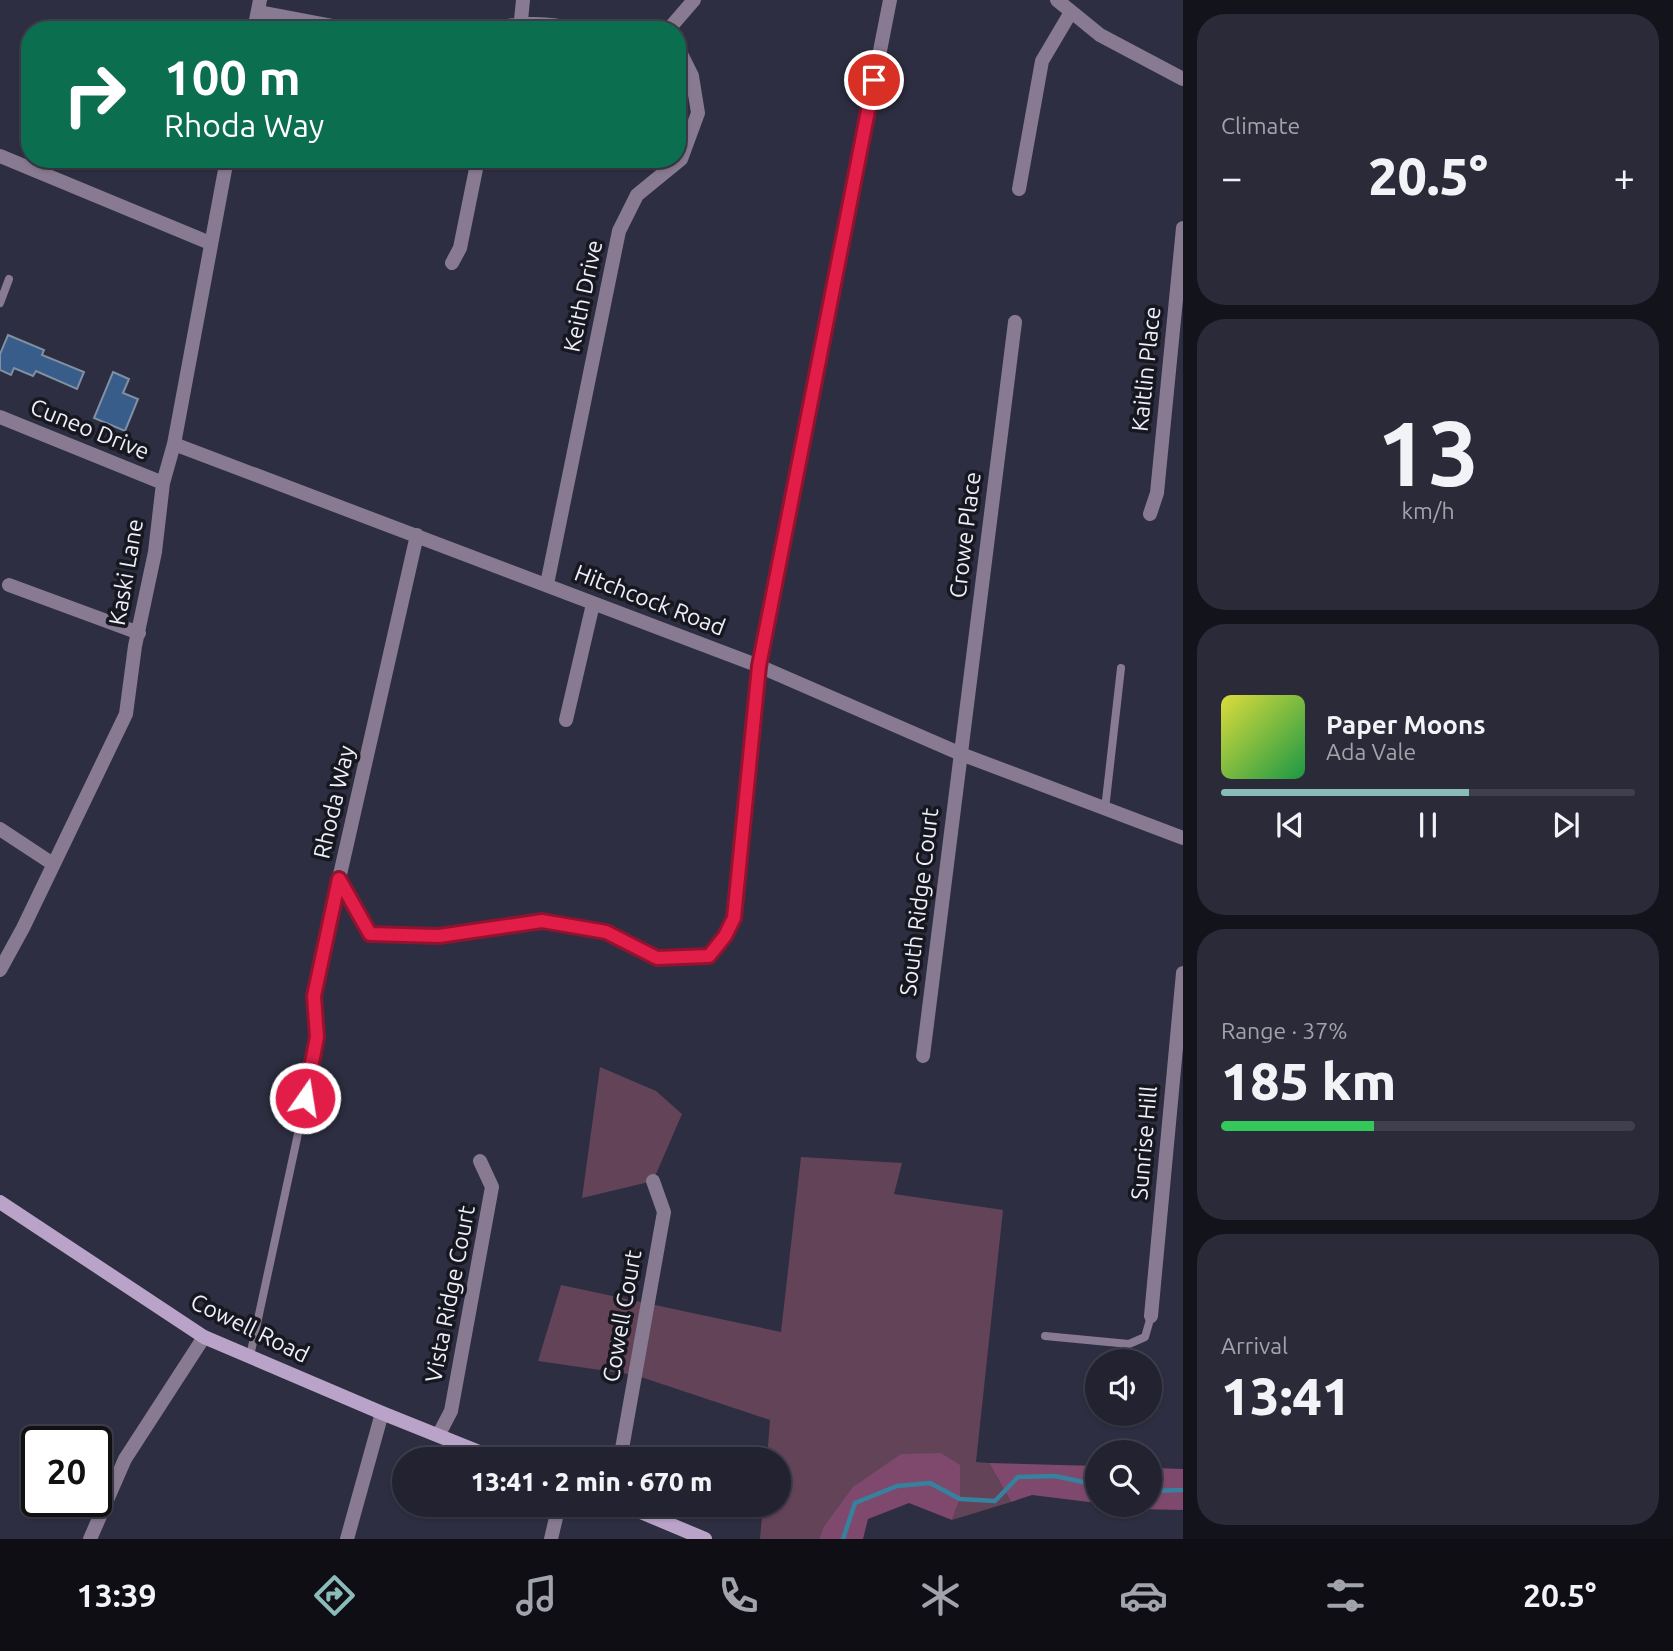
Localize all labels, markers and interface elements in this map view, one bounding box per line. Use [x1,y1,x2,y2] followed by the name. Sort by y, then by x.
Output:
[49,49,140,140] icon: right
[164,49,301,104] text: 100 m
[844,50,904,110] pin
[855,61,893,99] icon: arrive
[164,107,324,143] text: Rhoda Way
[1221,113,1300,138] text: Climate
[1368,147,1488,205] text: 20.5°
[1221,156,1242,198] text: −
[1614,156,1635,198] text: +
[558,238,607,354] street label: Keith Drive
[1127,305,1164,433] street label: Kaitlin Place
[27,393,153,464] street label: Cuneo Drive
[1377,401,1479,503] text: 13
[944,470,985,599] street label: Crowe Place
[1401,498,1455,523] text: km/h
[104,517,147,627] street label: Kaski Lane
[571,559,729,640] street label: Hitchcock Road
[1326,710,1485,739] text: Paper Moons
[1326,739,1416,764] text: Ada Vale
[308,743,359,861] street label: Rhoda Way
[1271,806,1309,844] icon: previous
[1409,806,1447,844] icon: pause
[1547,806,1585,844] icon: next
[895,807,942,997] street label: South Ridge Court
[1221,1018,1348,1043] text: Range · 37%
[1221,1052,1396,1110] text: 185 km
[268,1061,342,1135] position arrow
[1126,1085,1161,1201] street label: Sunrise Hill
[420,1203,479,1385] street label: Vista Ridge Court
[598,1248,645,1384] street label: Cowell Court
[187,1288,313,1367] street label: Cowell Road
[1221,1333,1288,1358] text: Arrival
[1085,1349,1162,1517] map controls
[1085,1349,1162,1426] button: sound
[1221,1367,1351,1425] text: 13:41
[21,1426,112,1517] speed limit sign: 20
[1085,1440,1162,1517] button: search
[471,1467,712,1496] text: 13:41 · 2 min · 670 m
[310,1571,359,1620] icon: directions
[512,1571,561,1620] icon: music
[714,1571,763,1620] icon: phone
[916,1571,965,1620] icon: climate
[1119,1571,1168,1620] icon: car
[1321,1571,1370,1620] icon: filters
[77,1577,157,1613] text: 13:39
[1523,1577,1596,1613] text: 20.5°

